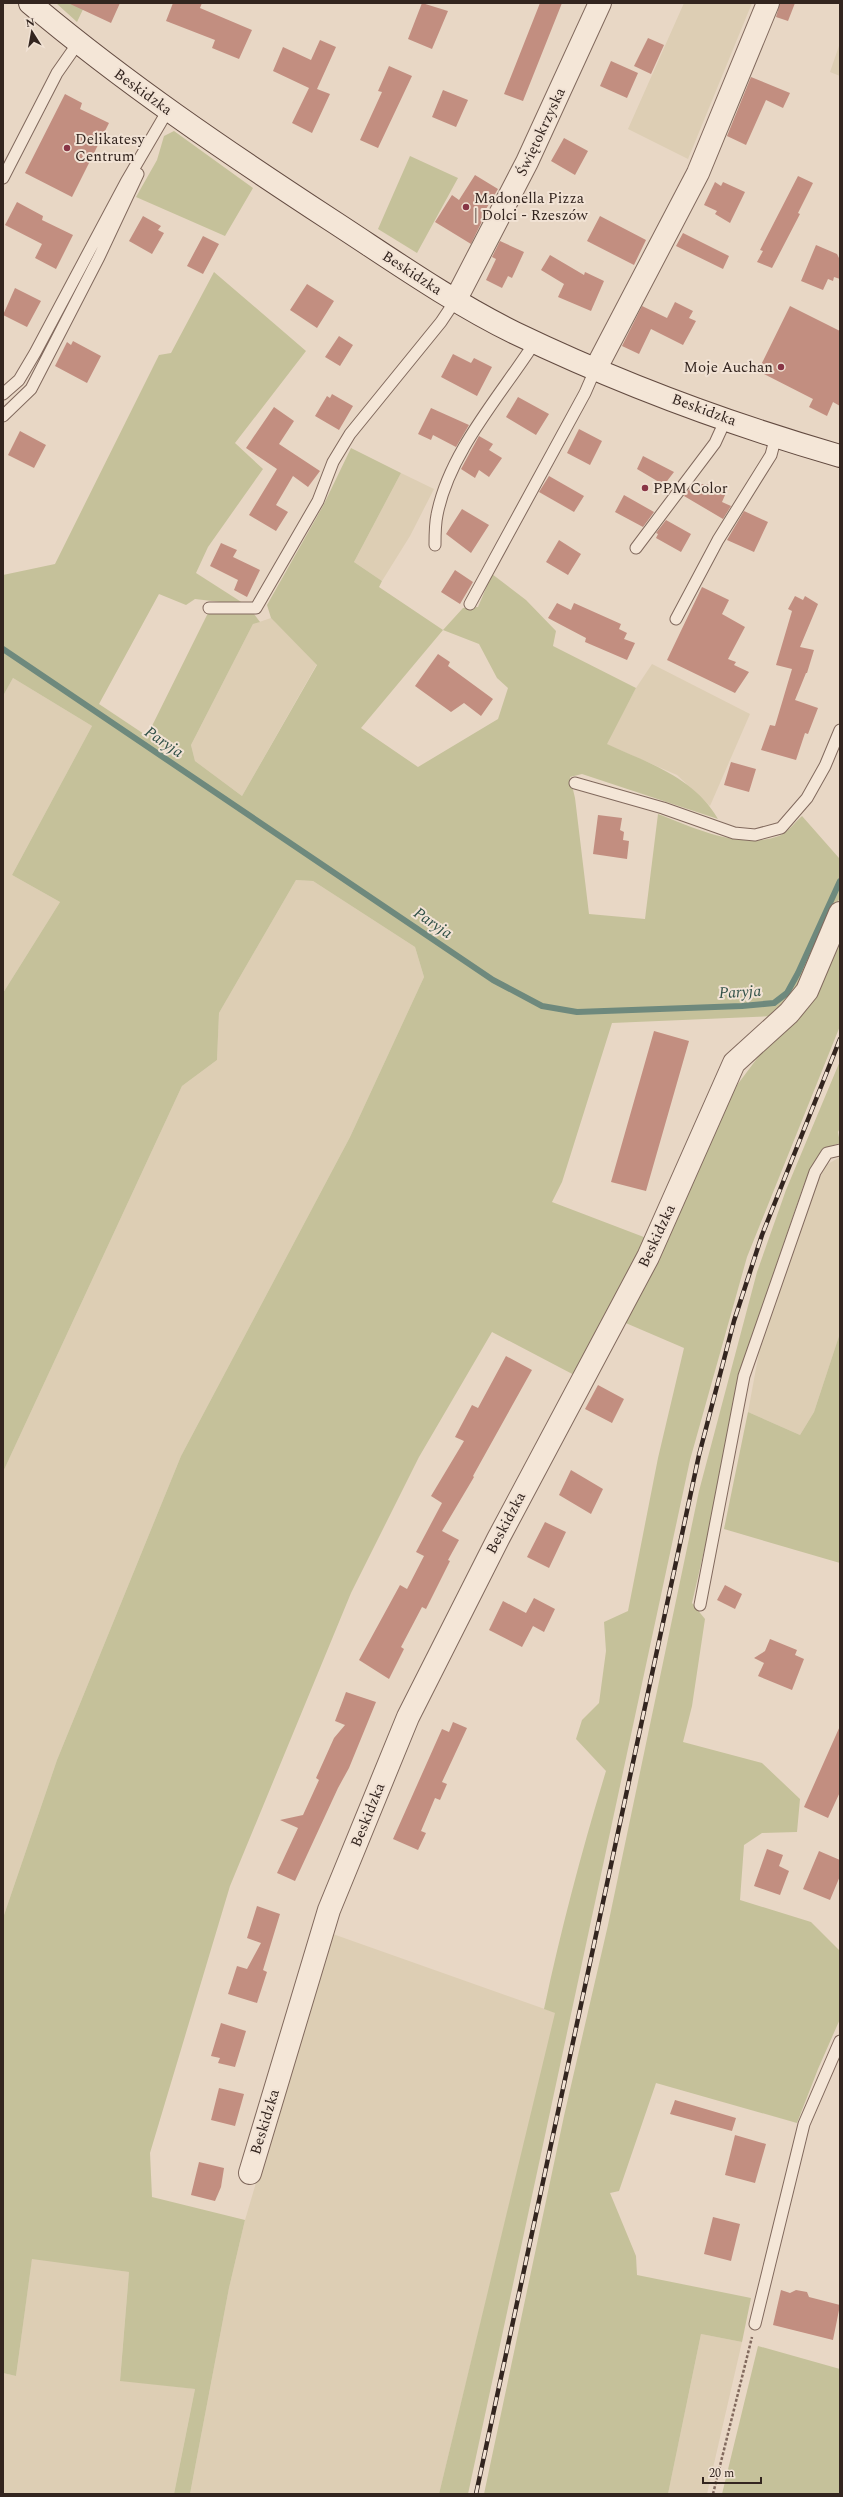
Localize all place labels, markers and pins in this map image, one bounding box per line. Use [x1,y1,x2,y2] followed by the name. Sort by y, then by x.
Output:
[75,128,146,168] place label: Delikatesy Centrum
[62,143,72,153] marker: Delikatesy Centrum
[474,187,589,227] place label: Madonella Pizza | Dolci - Rzeszów
[461,202,471,212] marker: Madonella Pizza | Dolci - Rzeszów
[684,356,773,379] place label: Moje Auchan
[776,362,786,372] marker: Moje Auchan
[653,477,728,500] place label: PPM Color
[640,483,650,493] marker: PPM Color

